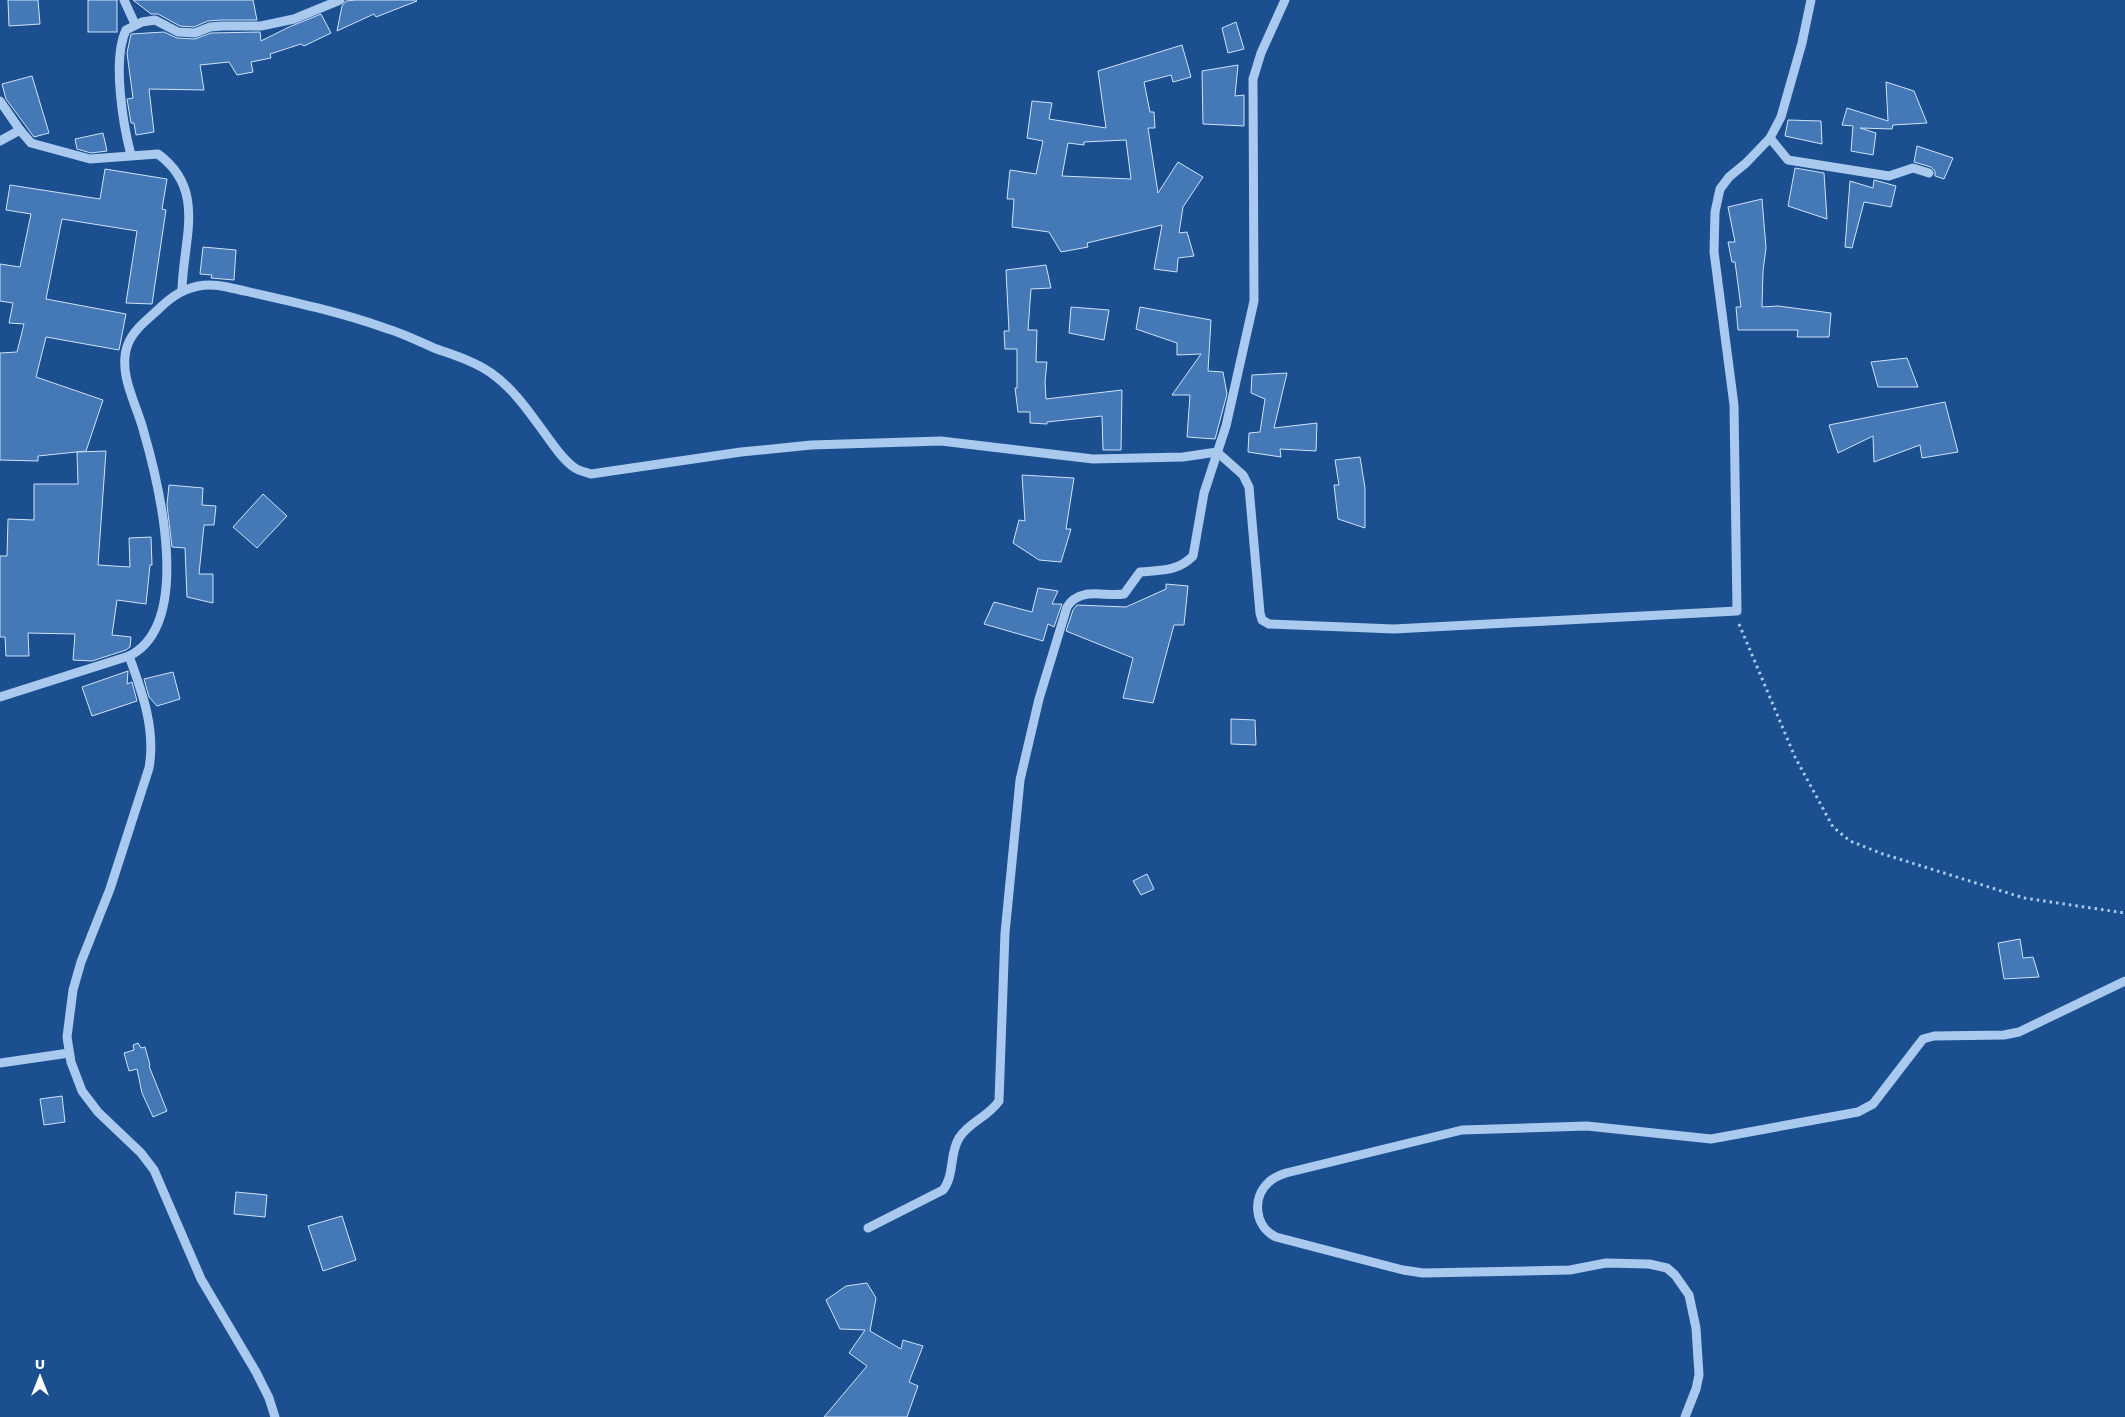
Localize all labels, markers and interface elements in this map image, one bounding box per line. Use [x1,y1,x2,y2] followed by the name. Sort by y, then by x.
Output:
[15,1352,65,1402] north arrow
[35,1356,45,1372] text: U

